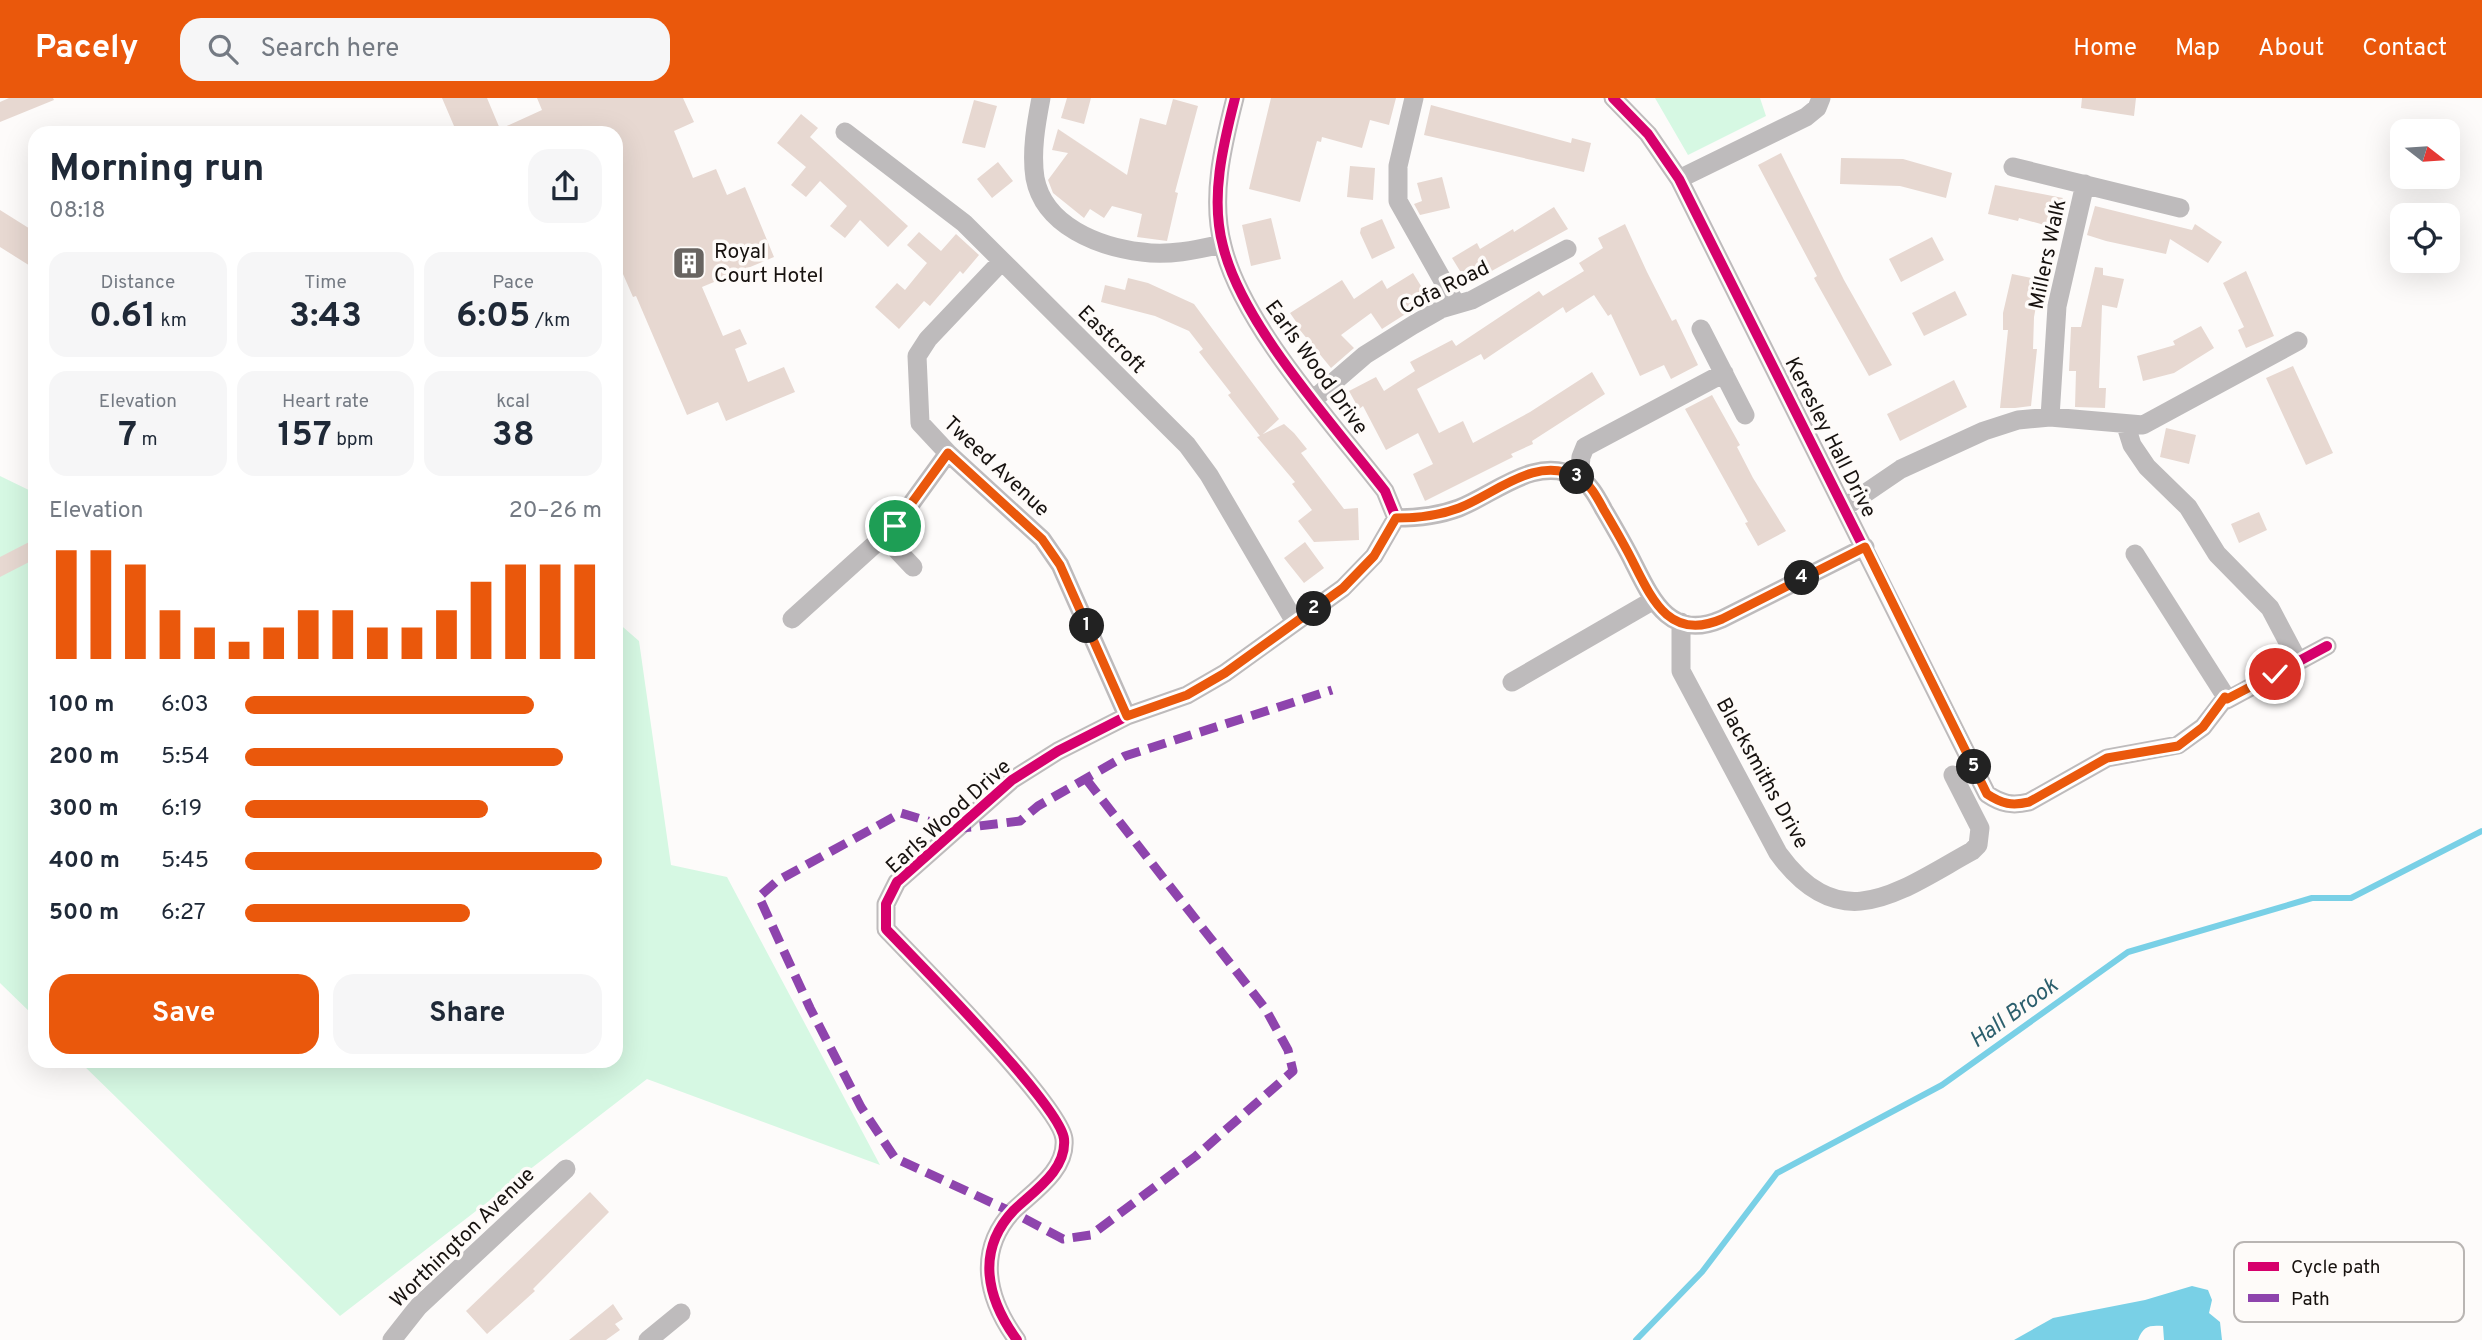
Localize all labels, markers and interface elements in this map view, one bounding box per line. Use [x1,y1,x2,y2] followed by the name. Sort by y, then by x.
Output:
[180,18,670,81] search box
[35,28,138,70] text: Pacely
[204,30,242,68] icon: search
[260,33,399,66] text: Search here
[2073,34,2137,64] text: Home
[2175,34,2220,64] text: Map
[2258,34,2324,64] text: About
[2362,34,2447,64] text: Contact
[2390,119,2460,189] north arrow
[2390,119,2460,273] map controls
[49,146,265,195] text: Morning run
[528,149,602,223] button: share
[49,197,106,226] text: 08:18
[2024,197,2073,312] street label: Millers Walk
[2390,203,2460,273] button: locate
[714,239,824,290] place label: Royal Court Hotel
[670,244,708,282] building icon: Royal Court Hotel
[1395,255,1494,322] street label: Cofa Road
[101,271,175,295] text: Distance
[304,271,347,295] text: Time
[492,271,534,295] text: Pace
[89,295,156,339] text: 0.61
[289,295,362,339] text: 3:43
[456,295,530,339] text: 6:05
[1258,295,1374,440] street label: Earls Wood Drive
[1071,300,1151,380] street label: Eastcroft
[156,309,187,333] text: km
[530,309,570,333] text: /km
[1778,353,1882,523] street label: Keresley Hall Drive
[99,390,177,414] text: Elevation
[282,390,369,414] text: Heart rate
[496,390,530,414] text: kcal
[937,411,1055,523] street label: Tweed Avenue
[118,414,137,458] text: 7
[278,414,332,458] text: 157
[492,414,535,458] text: 38
[137,428,158,452] text: m
[332,428,373,452] text: bpm
[1560,460,1594,494] pin: 3
[1571,464,1582,488] text: 3
[865,496,925,556] pin
[49,497,144,526] text: Elevation
[509,497,602,526] text: 20–26 m
[876,507,914,545] icon: arrive
[1784,560,1820,596] pin: 4
[1795,565,1808,589] text: 4
[1296,592,1332,626] pin: 2
[1308,596,1319,620] text: 2
[1070,608,1104,644] pin: 1
[1083,613,1090,637] text: 1
[2245,644,2305,704] pin
[2256,655,2294,693] icon: check
[49,691,114,720] text: 100 m
[161,691,209,720] text: 6:03
[1709,693,1814,854] street label: Blacksmiths Drive
[49,743,119,772] text: 200 m
[161,743,209,772] text: 5:54
[1956,750,1992,784] pin: 5
[881,754,1017,881] street label: Earls Wood Drive
[1968,754,1979,778] text: 5
[49,795,119,824] text: 300 m
[161,795,202,824] text: 6:19
[49,847,120,876] text: 400 m
[161,847,209,876] text: 5:45
[49,899,119,928] text: 500 m
[161,899,206,928] text: 6:27
[1965,972,2065,1056] water label: Hall Brook
[49,974,319,1054] button: Save
[333,974,602,1054] button: Share
[385,1162,541,1314] street label: Worthington Avenue
[2234,1242,2464,1322] legend
[2291,1256,2380,1280] text: Cycle path
[2291,1288,2330,1312] text: Path

